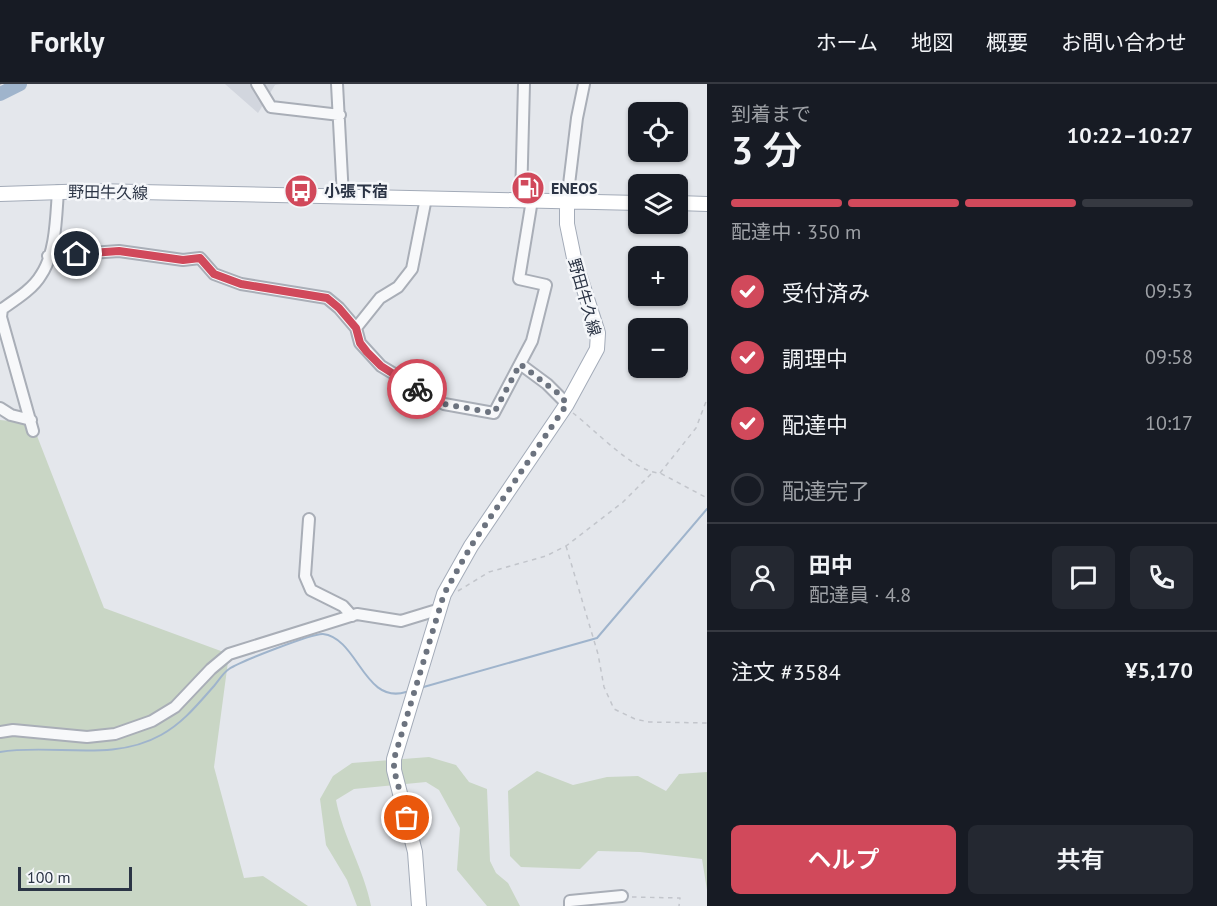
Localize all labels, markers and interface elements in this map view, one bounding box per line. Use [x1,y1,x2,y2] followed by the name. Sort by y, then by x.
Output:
[30,23,104,60] text: Forkly
[816,29,878,56] text: ホーム
[911,29,953,56] text: 地図
[986,29,1028,56] text: 概要
[1061,29,1187,56] text: お問い合わせ
[731,101,811,127] text: 到着まで
[628,102,688,378] map controls
[628,102,688,162] button: locate
[1067,121,1193,149] text: 10:22–10:27
[731,124,802,175] text: 3 分
[510,170,546,206] fuel station icon: ENEOS
[283,173,319,209] bus stop icon: 小張下宿
[628,174,688,234] button: layers
[551,178,597,198] place label: ENEOS
[68,181,148,203] street label: 野田牛久線
[324,181,388,201] place label: 小張下宿
[731,219,861,245] text: 配達中 · 350 m
[51,228,102,279] pin
[60,237,93,270] icon: home
[628,246,688,306] button: +
[564,256,606,338] street label: 野田牛久線
[731,275,764,308] icon: check
[1145,278,1193,304] text: 09:53
[782,279,870,307] text: 受付済み
[628,318,688,378] button: −
[731,341,764,374] icon: check
[1145,344,1193,370] text: 09:58
[782,345,848,373] text: 調理中
[387,359,447,419] courier
[401,373,434,406] icon: bike
[731,407,764,440] icon: check
[1145,410,1193,436] text: 10:17
[782,411,848,439] text: 配達中
[782,477,870,505] text: 配達完了
[731,546,794,609] button: person
[1052,546,1115,609] button: chat
[1130,546,1193,609] button: phone
[809,551,853,579] text: 田中
[809,582,911,608] text: 配達員 · 4.8
[1125,656,1193,684] text: ¥5,170
[731,658,841,686] text: 注文 #3584
[381,792,432,843] pin
[390,801,423,834] icon: bag
[731,825,956,894] button: ヘルプ
[968,825,1193,894] button: 共有
[18,864,132,892] scale bar
[27,867,70,887] text: 100 m

